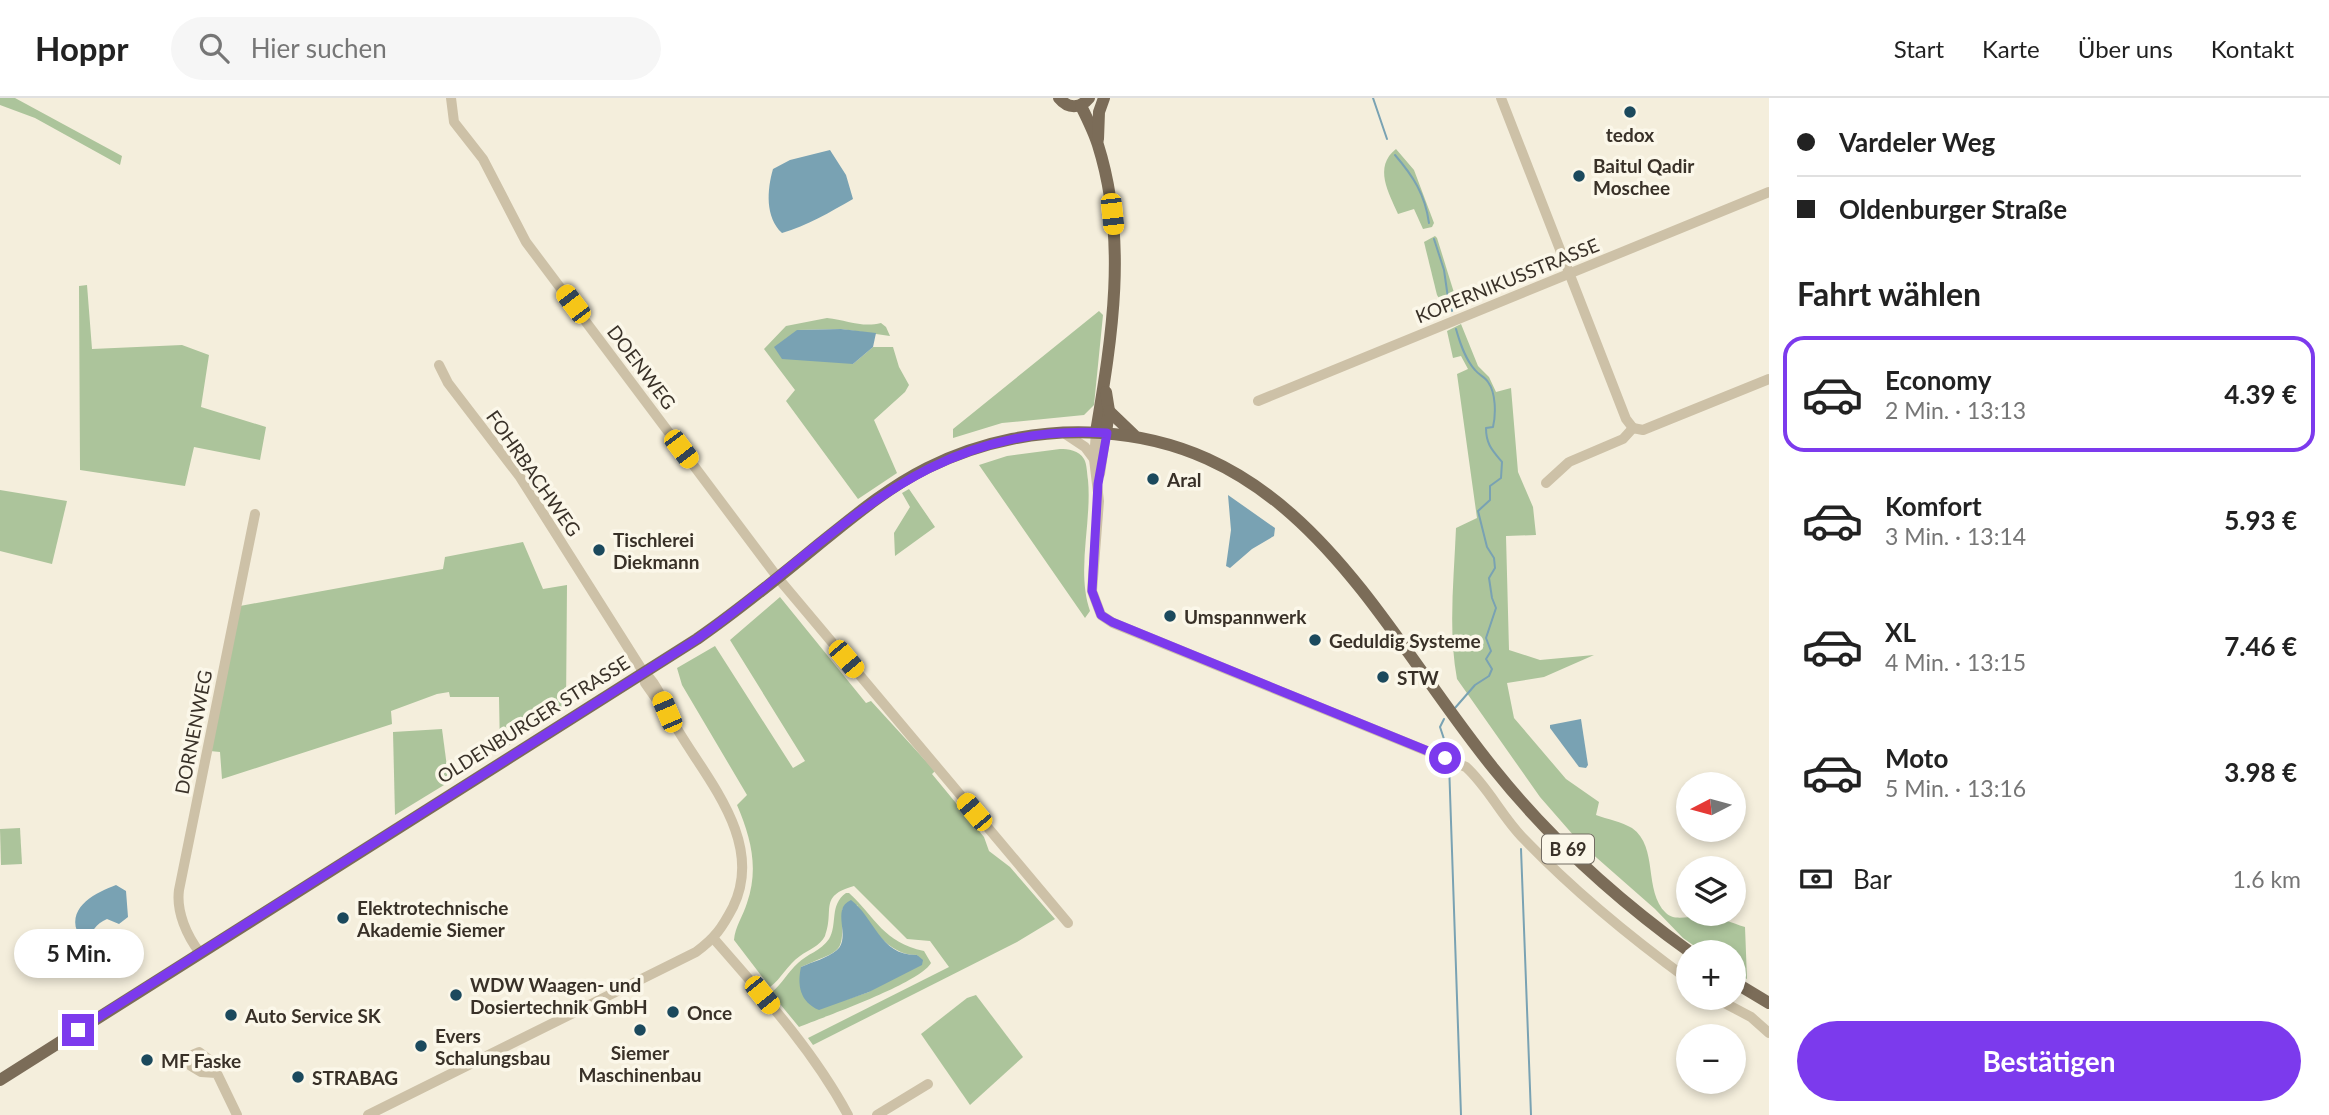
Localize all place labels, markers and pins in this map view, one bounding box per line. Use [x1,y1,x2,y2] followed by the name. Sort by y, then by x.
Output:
[1622,104,1638,120] marker: tedox
[1606,123,1654,146] place label: tedox
[1593,154,1695,199] place label: Baitul Qadir Moschee
[1571,168,1587,184] marker: Baitul Qadir Moschee
[1166,468,1202,491] place label: Aral
[1145,471,1161,487] marker: Aral
[613,528,699,573] place label: Tischlerei Diekmann
[591,542,607,558] marker: Tischlerei Diekmann
[1184,605,1307,628] place label: Umspannwerk
[1162,608,1178,624] marker: Umspannwerk
[1329,629,1481,652] place label: Geduldig Systeme
[1307,632,1323,648] marker: Geduldig Systeme
[1397,666,1439,689] place label: STW
[1375,669,1391,685] marker: STW
[356,896,508,941] place label: Elektrotechnische Akademie Siemer
[335,910,351,926] marker: Elektrotechnische Akademie Siemer
[470,973,648,1018] place label: WDW Waagen- und Dosiertechnik GmbH
[448,987,464,1003] marker: WDW Waagen- und Dosiertechnik GmbH
[687,1001,732,1024] place label: Once
[244,1004,382,1027] place label: Auto Service SK
[665,1004,681,1020] marker: Once
[223,1007,239,1023] marker: Auto Service SK
[632,1022,648,1038] marker: Siemer Maschinenbau
[435,1024,551,1069] place label: Evers Schalungsbau
[413,1038,429,1054] marker: Evers Schalungsbau
[578,1041,702,1086] place label: Siemer Maschinenbau
[161,1049,241,1072] place label: MF Faske
[139,1052,155,1068] marker: MF Faske
[312,1066,398,1089] place label: STRABAG
[290,1069,306,1085] marker: STRABAG

